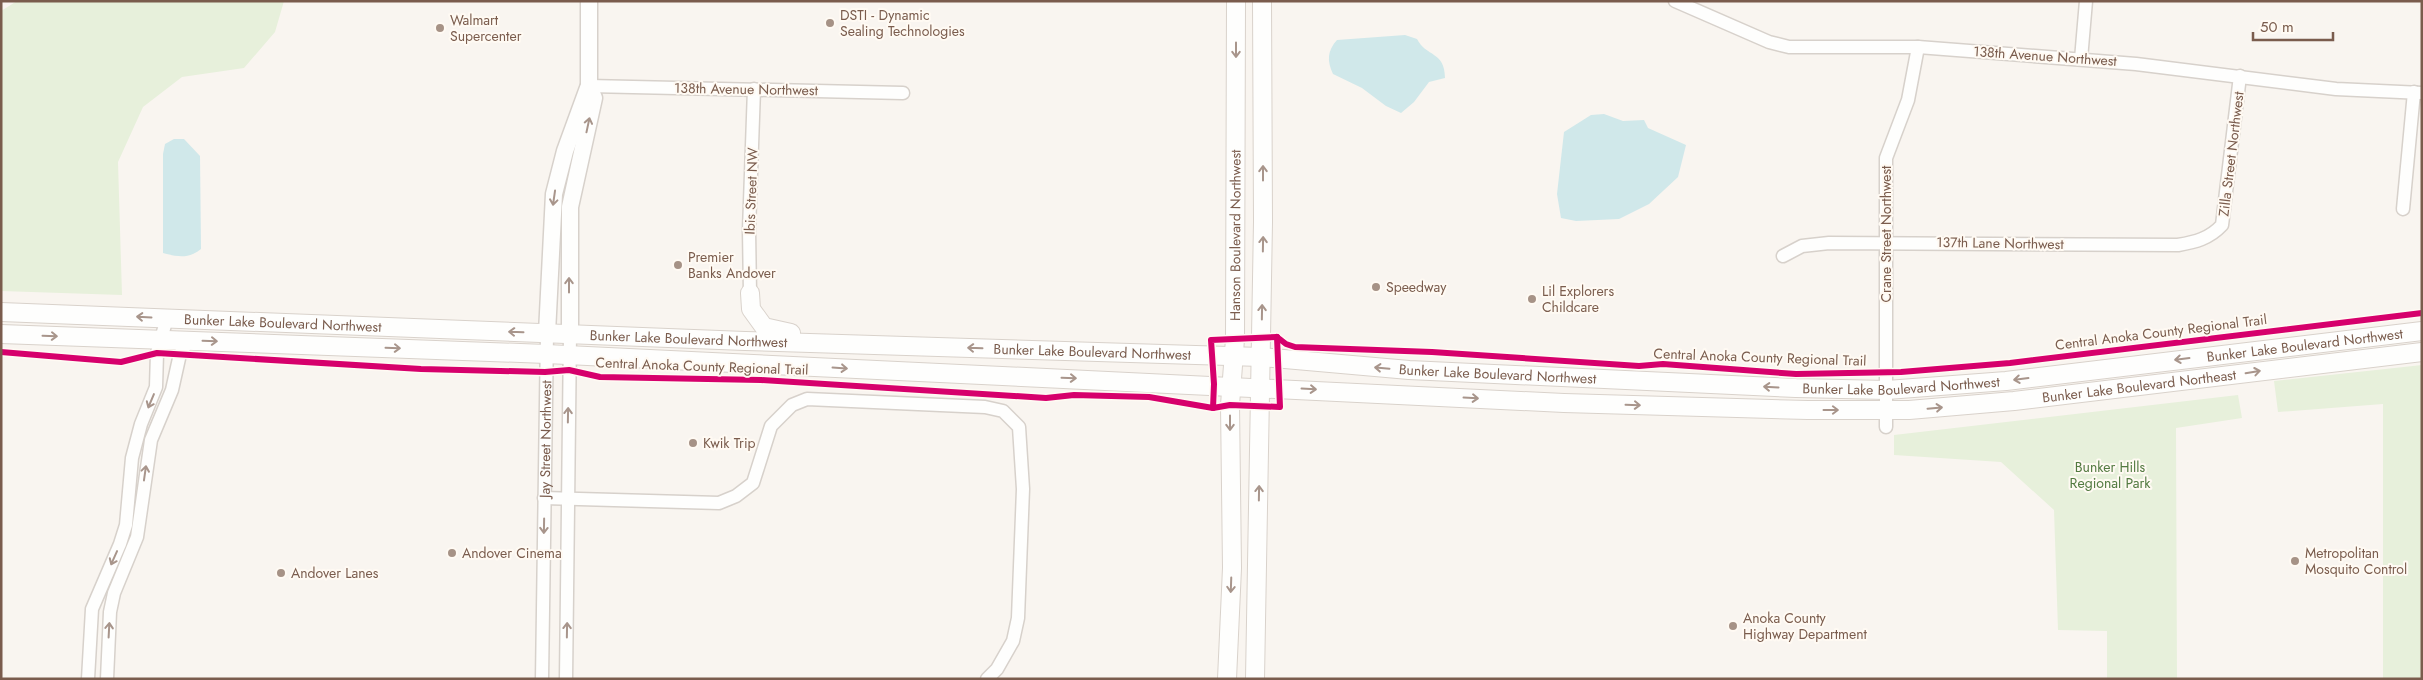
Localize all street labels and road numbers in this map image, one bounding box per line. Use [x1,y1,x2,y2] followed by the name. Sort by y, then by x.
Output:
[1973,41,2118,71] street label: 138th Avenue Northwest
[674,78,819,100] street label: 138th Avenue Northwest
[2213,90,2249,218] street label: Zilla Street Northwest
[739,147,763,235] street label: Ibis Street NW
[1225,149,1246,321] street label: Hanson Boulevard Northwest
[1876,165,1896,302] street label: Crane Street Northwest
[1936,232,2064,254] street label: 137th Lane Northwest
[184,309,383,337] street label: Bunker Lake Boulevard Northwest
[2054,309,2268,355] street label: Central Anoka County Regional Trail
[2205,323,2405,367] street label: Bunker Lake Boulevard Northwest
[589,325,788,352] street label: Bunker Lake Boulevard Northwest
[993,339,1192,365] street label: Bunker Lake Boulevard Northwest
[1653,343,1867,371] street label: Central Anoka County Regional Trail
[595,352,809,380] street label: Central Anoka County Regional Trail
[1398,359,1597,389] street label: Bunker Lake Boulevard Northwest
[2041,364,2238,408] street label: Bunker Lake Boulevard Northeast
[1802,371,2001,400] street label: Bunker Lake Boulevard Northwest
[535,379,556,500] street label: Jay Street Northwest

